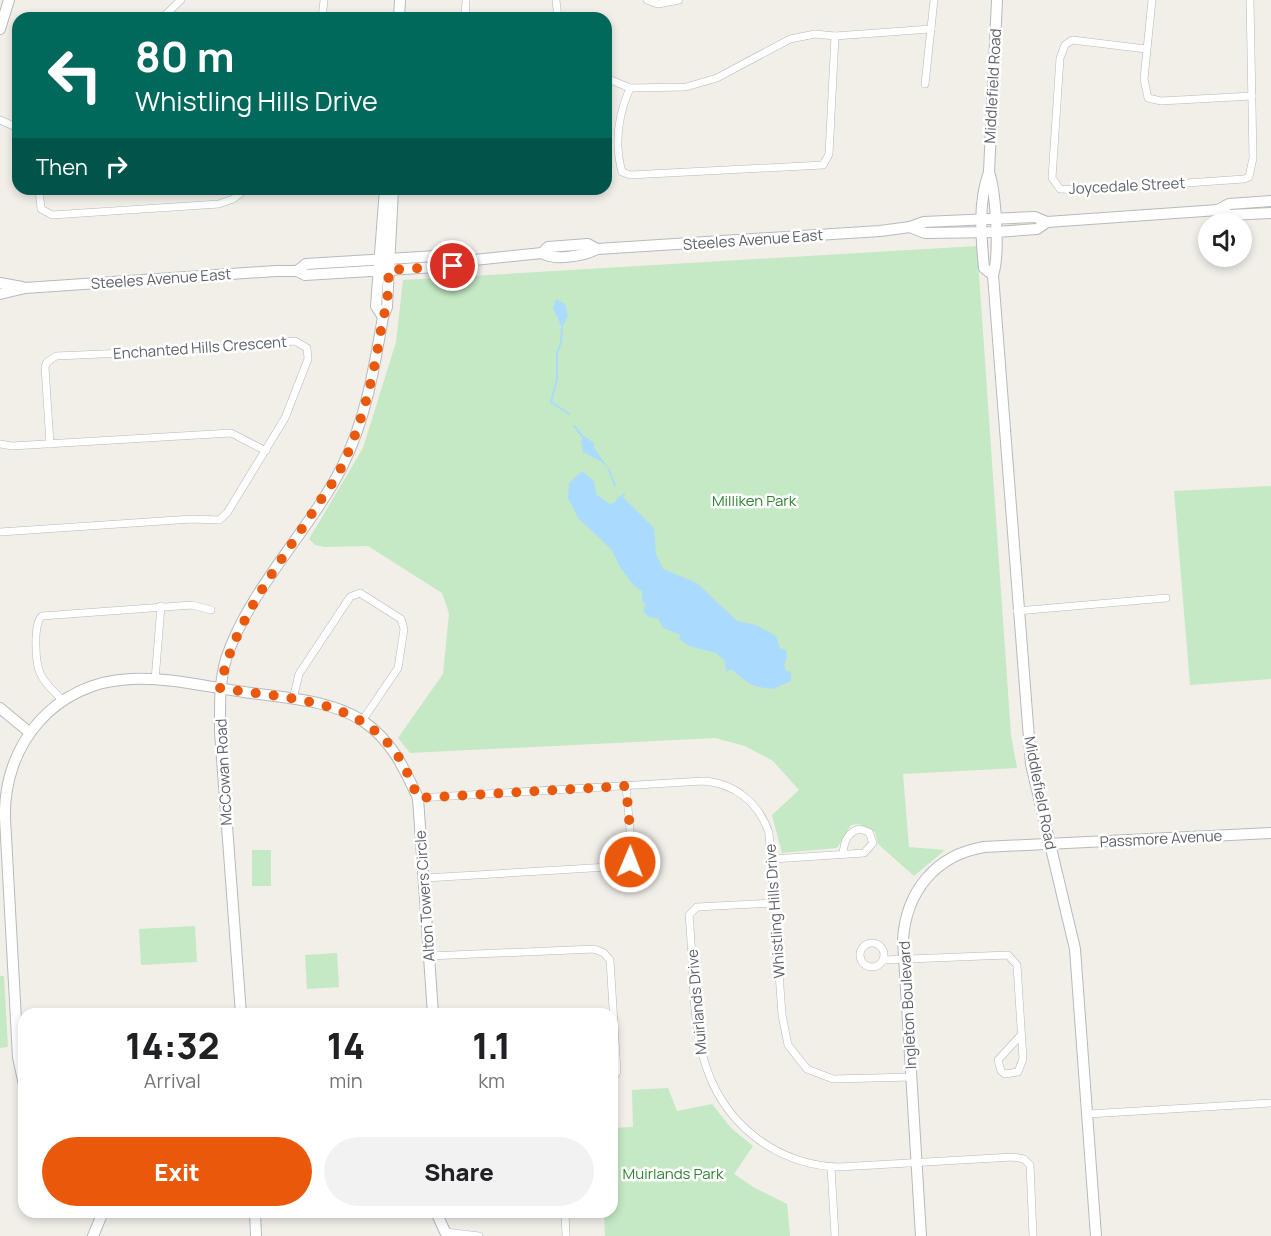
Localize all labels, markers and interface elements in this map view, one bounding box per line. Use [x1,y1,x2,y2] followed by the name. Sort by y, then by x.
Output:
[135,27,235,85] text: 80 m
[979,28,1006,144] street label: Middlefield Road
[36,36,114,114] icon: left
[135,82,378,119] text: Whistling Hills Drive
[100,150,133,183] icon: right
[36,152,88,182] text: Then
[1068,172,1186,199] street label: Joycedale Street
[1198,213,1252,267] map controls
[1198,213,1252,267] button: sound
[682,224,824,255] street label: Steeles Avenue East
[427,240,478,291] pin
[436,249,469,282] icon: arrive
[90,263,232,294] street label: Steeles Avenue East
[112,331,288,364] street label: Enchanted Hills Crescent
[712,490,797,511] park label: Milliken Park
[210,718,237,826] street label: McCowan Road
[1019,734,1062,851] street label: Middlefield Road
[1099,825,1223,852] street label: Passmore Avenue
[409,829,440,962] street label: Alton Towers Circle
[598,830,662,894] position arrow
[759,843,790,979] street label: Whistling Hills Drive
[894,940,921,1070] street label: Ingleton Boulevard
[681,948,712,1056] street label: Muirlands Drive
[125,1021,220,1070] text: 14:32
[327,1021,365,1070] text: 14
[472,1021,511,1070] text: 1.1
[144,1067,201,1094] text: Arrival
[329,1067,363,1094] text: min
[478,1067,505,1094] text: km
[42,1137,312,1206] button: Exit
[324,1137,594,1206] button: Share
[623,1163,724,1184] park label: Muirlands Park

